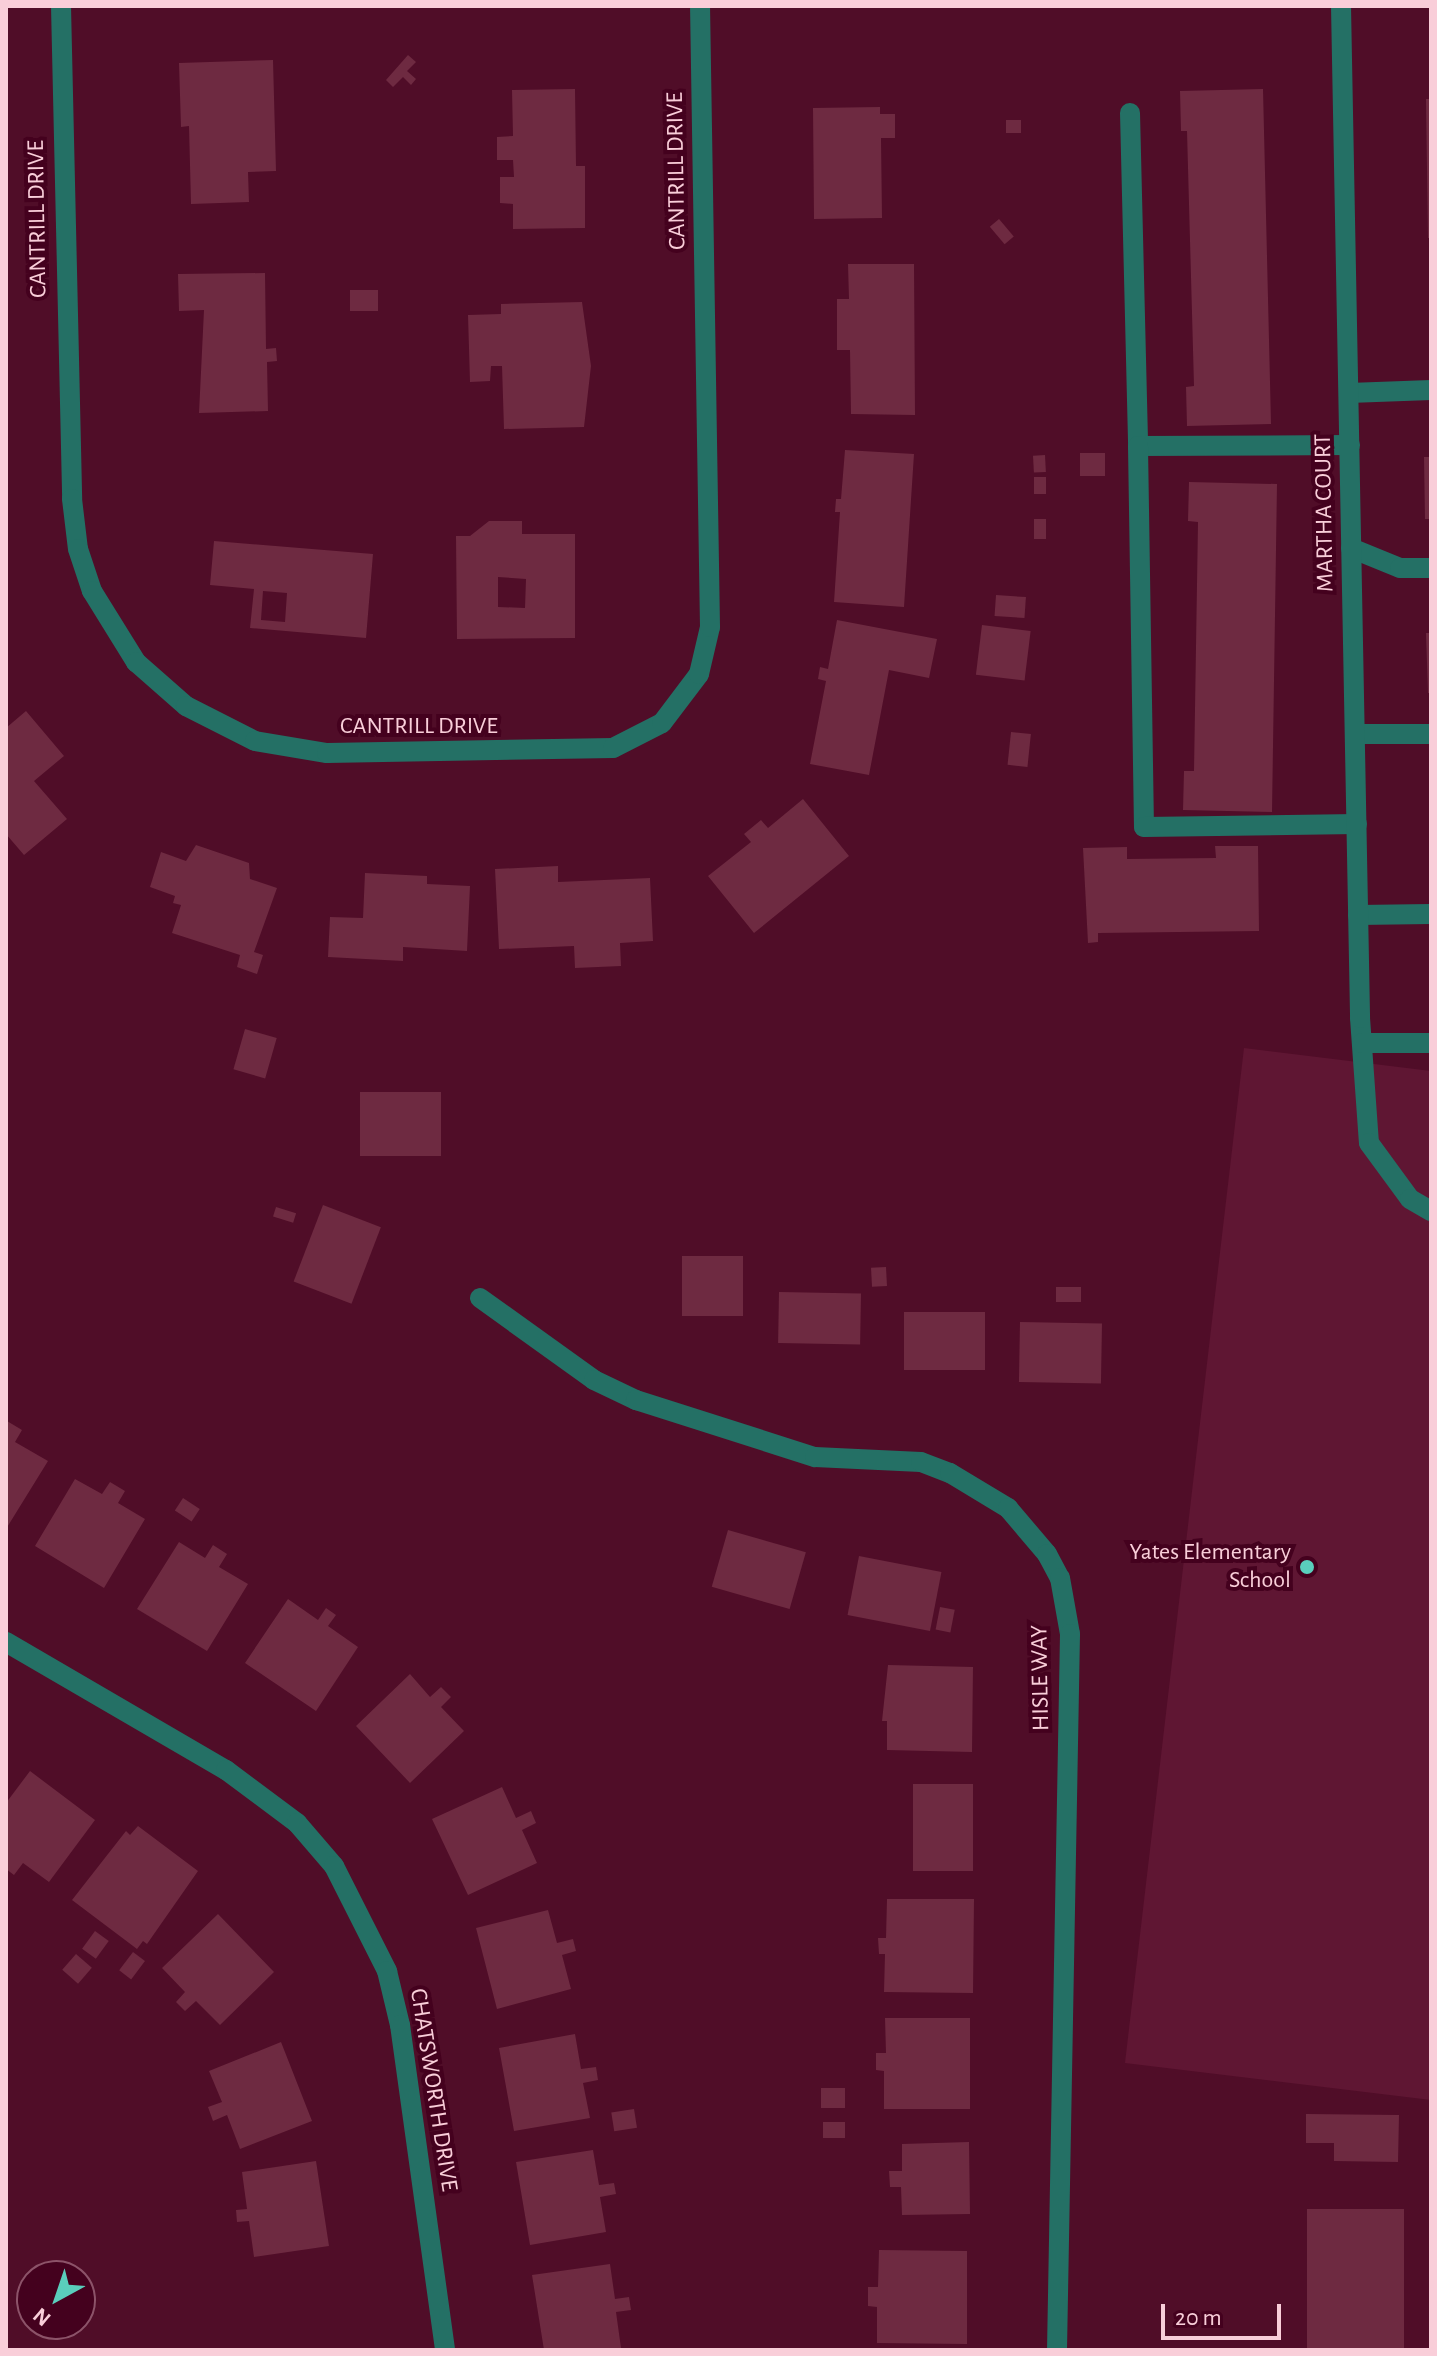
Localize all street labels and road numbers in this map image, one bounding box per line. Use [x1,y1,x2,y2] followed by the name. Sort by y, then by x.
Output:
[661,92,693,250] street label: CANTRILL DRIVE
[22,140,54,298] street label: CANTRILL DRIVE
[1309,434,1341,592] street label: MARTHA COURT
[340,713,498,741] street label: CANTRILL DRIVE
[1026,1625,1056,1731] street label: HISLE WAY
[403,1987,463,2193] street label: CHATSWORTH DRIVE

